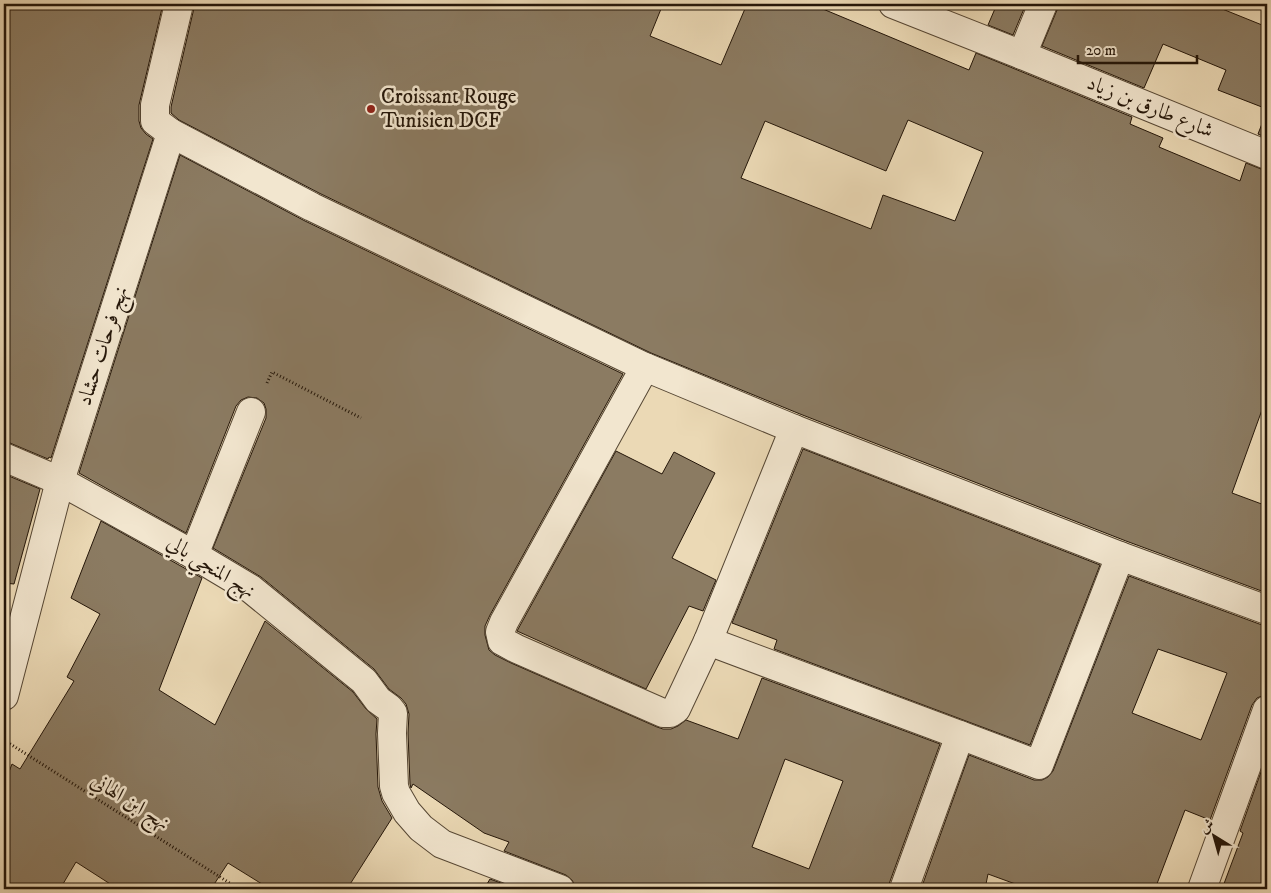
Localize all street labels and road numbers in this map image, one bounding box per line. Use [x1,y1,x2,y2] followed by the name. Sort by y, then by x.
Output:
[1081,70,1217,148] street label: شارع طارق بن زياد
[71,283,139,410] street label: نهج فرحات حشاد
[159,530,260,610] street label: نهج المنجي بالي
[83,768,174,841] street label: نهج ابن الهاني

